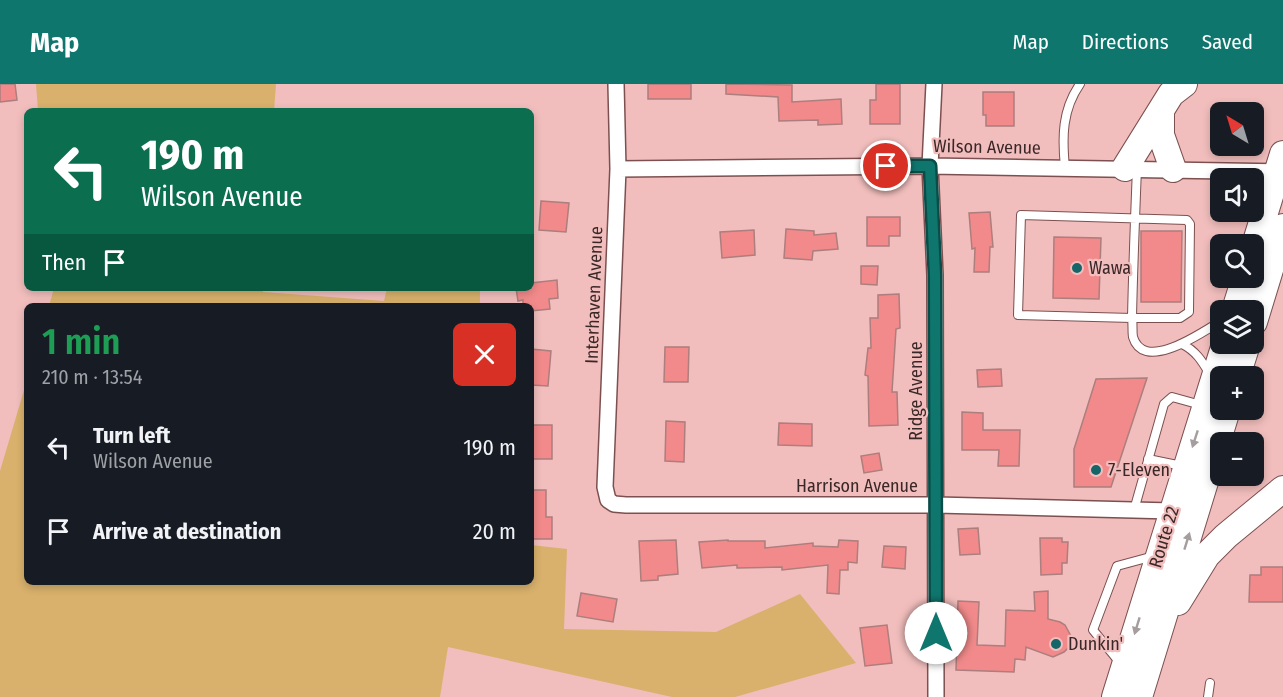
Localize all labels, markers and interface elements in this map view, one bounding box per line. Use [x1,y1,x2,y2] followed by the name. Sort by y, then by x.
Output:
[30,26,79,59] text: Map
[1012,29,1049,55] text: Map
[1082,29,1169,55] text: Directions
[1202,29,1253,55] text: Saved
[1210,102,1264,156] north arrow
[1210,102,1264,486] map controls
[141,130,244,180] text: 190 m
[42,132,120,210] icon: left
[933,135,1041,159] street label: Wilson Avenue
[860,140,911,191] pin
[869,149,902,182] icon: arrive
[1210,168,1264,222] button: sound
[141,181,303,213] text: Wilson Avenue
[581,226,607,364] street label: Interhaven Avenue
[1210,234,1264,288] button: search
[98,246,131,279] icon: arrive
[42,249,86,276] text: Then
[1089,257,1131,279] place label: Wawa
[1070,261,1084,275] marker: Wawa
[1210,300,1264,354] button: layers
[42,320,120,364] text: 1 min
[453,323,516,386] button: close
[905,341,927,441] street label: Ridge Avenue
[42,365,142,389] text: 210 m · 13:54
[1210,366,1264,420] button: +
[93,422,171,449] text: Turn left
[1190,430,1199,448] one-way arrow
[42,431,75,464] icon: left
[1210,432,1264,486] button: −
[463,434,516,461] text: 190 m
[93,449,213,473] text: Wilson Avenue
[1108,459,1170,481] place label: 7-Eleven
[1089,463,1103,477] marker: 7-Eleven
[796,475,918,497] street label: Harrison Avenue
[1144,504,1184,570] street label: Route 22
[42,515,75,548] icon: arrive
[93,518,281,545] text: Arrive at destination
[473,518,516,545] text: 20 m
[1183,532,1192,550] one-way arrow
[904,601,968,665] position arrow
[1132,617,1141,635] one-way arrow
[1068,633,1123,655] place label: Dunkin'
[1049,637,1063,651] marker: Dunkin'

